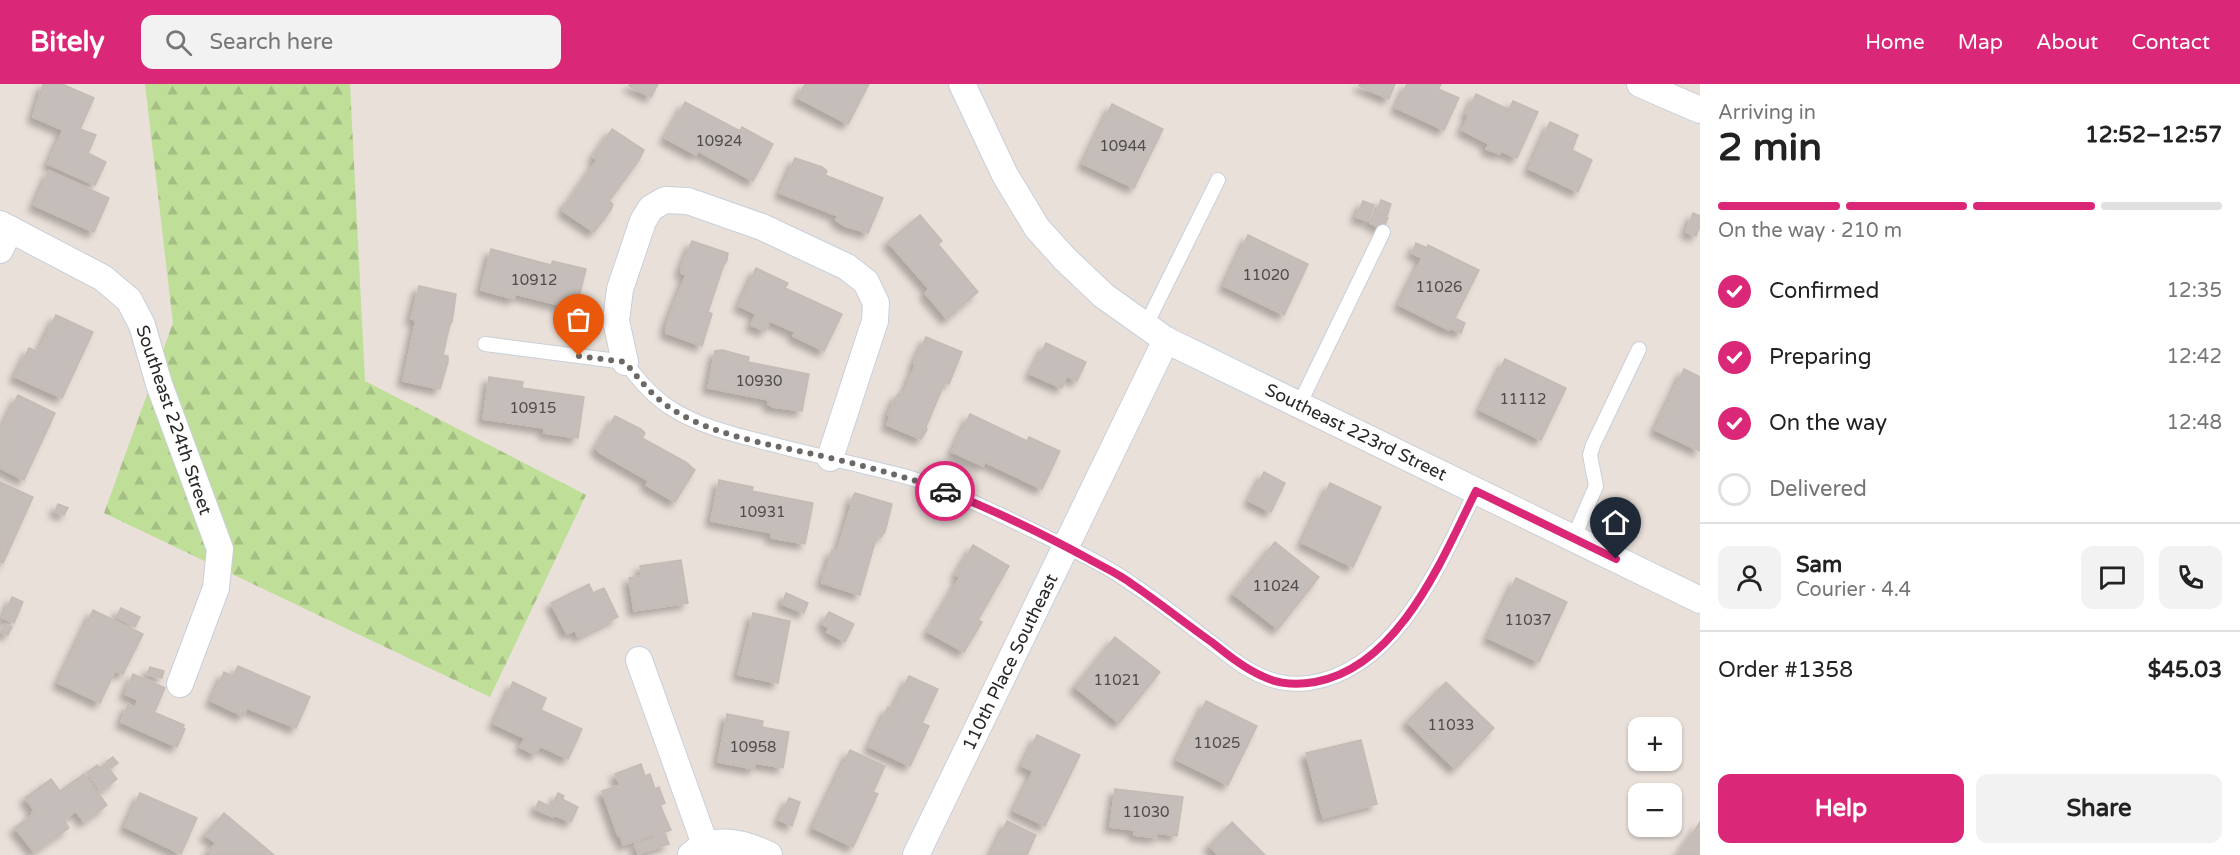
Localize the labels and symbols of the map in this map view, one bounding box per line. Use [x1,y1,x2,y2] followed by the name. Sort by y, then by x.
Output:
[695,132,743,150] house number: 10924
[1099,137,1147,155] house number: 10944
[1242,266,1290,284] house number: 11020
[510,271,558,289] house number: 10912
[1415,278,1463,296] house number: 11026
[553,294,604,356] pin
[131,322,217,518] street label: Southeast 224th Street
[735,372,783,390] house number: 10930
[1262,378,1450,486] street label: Southeast 223rd Street
[1499,390,1547,408] house number: 11112
[509,399,557,417] house number: 10915
[915,461,975,521] courier
[1590,497,1641,559] pin
[738,503,786,521] house number: 10931
[958,570,1062,754] street label: 110th Place Southeast
[1252,577,1300,595] house number: 11024
[1504,611,1552,629] house number: 11037
[1093,671,1141,689] house number: 11021
[1427,716,1475,734] house number: 11033
[1193,734,1241,752] house number: 11025
[729,738,777,756] house number: 10958
[1122,803,1170,821] house number: 11030

